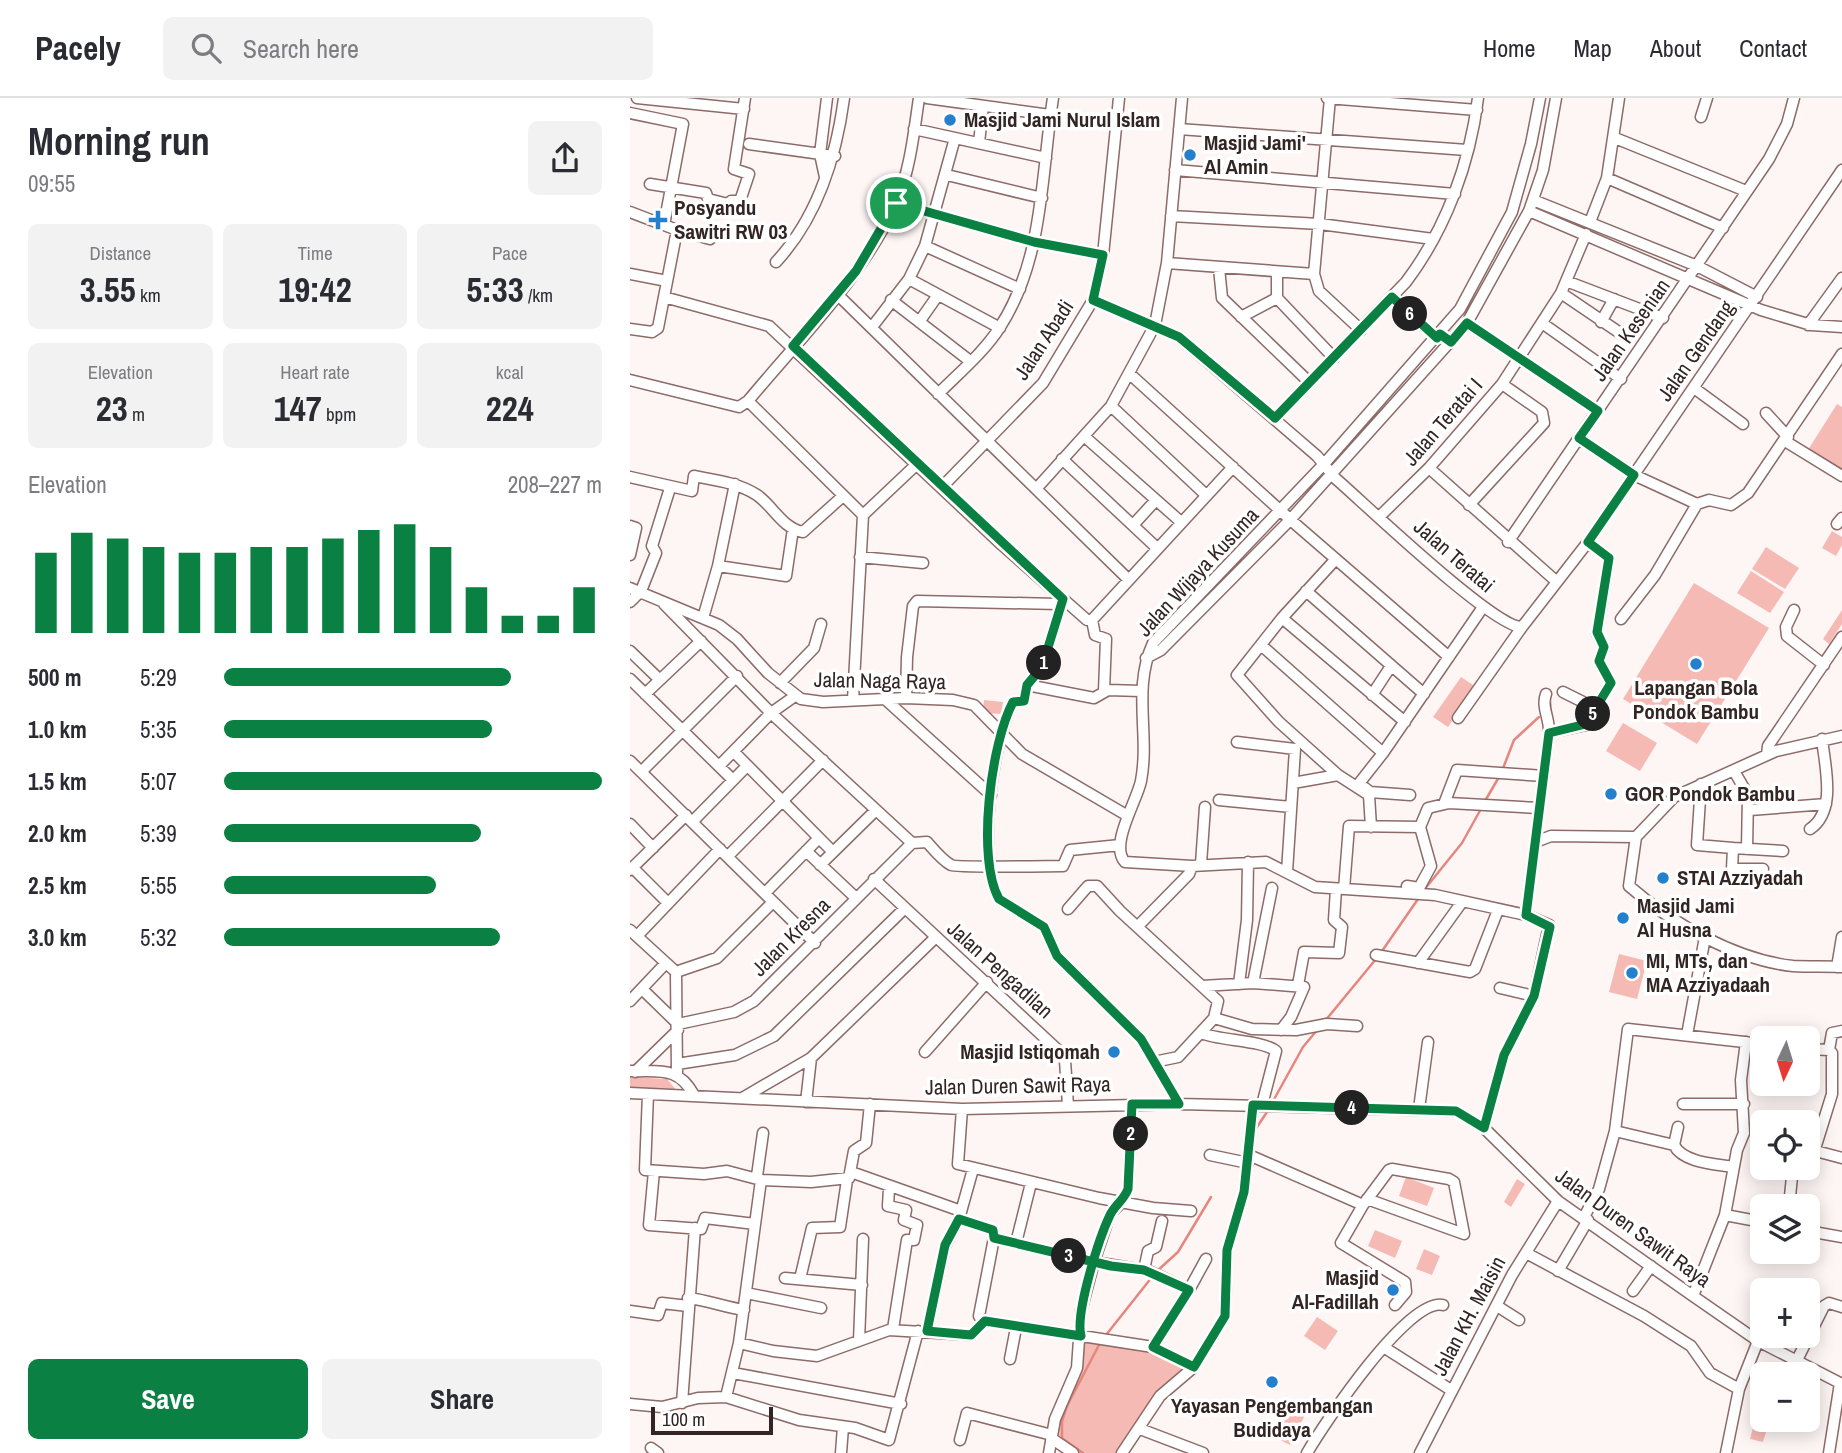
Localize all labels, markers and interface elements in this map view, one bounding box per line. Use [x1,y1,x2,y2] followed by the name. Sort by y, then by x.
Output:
[163,17,653,80] search box
[35,26,121,70] text: Pacely
[187,29,225,67] icon: search
[243,31,359,66] text: Search here
[1483,32,1535,64] text: Home
[1573,32,1612,64] text: Map
[1650,32,1701,64] text: About
[1739,32,1807,64] text: Contact
[964,105,1160,134] place label: Masjid Jami Nurul Islam
[942,112,958,128] marker: Masjid Jami Nurul Islam
[28,116,210,167] text: Morning run
[528,121,602,195] button: share
[1204,128,1306,181] place label: Masjid Jami' Al Amin
[1182,147,1198,163] marker: Masjid Jami' Al Amin
[28,168,75,199] text: 09:55
[866,173,926,233] pin
[877,184,915,222] icon: arrive
[674,193,788,246] place label: Posyandu Sawitri RW 03
[648,210,668,230] marker: Posyandu Sawitri RW 03
[90,240,151,266] text: Distance
[297,240,333,266] text: Time
[492,240,527,266] text: Pace
[80,266,136,313] text: 3.55
[278,266,352,313] text: 19:42
[466,266,524,313] text: 5:33
[1585,273,1677,387] street label: Jalan Kesenian
[136,282,161,308] text: km
[524,282,553,308] text: /km
[1007,294,1080,385] street label: Jalan Abadi
[1650,294,1741,407] street label: Jalan Gendang
[1392,296,1428,332] pin: 6
[1405,300,1414,326] text: 6
[88,359,153,385] text: Elevation
[280,359,350,385] text: Heart rate
[496,359,524,385] text: kcal
[1396,371,1489,472] street label: Jalan Teratai I
[96,385,128,432] text: 23
[274,385,322,432] text: 147
[486,385,534,432] text: 224
[128,401,145,427] text: m
[322,401,356,427] text: bpm
[28,469,107,500] text: Elevation
[508,469,602,500] text: 208–227 m
[1130,501,1265,642] street label: Jalan Wijaya Kusuma
[1408,512,1501,599] street label: Jalan Teratai
[1026,646,1062,680] pin: 1
[1039,649,1048,675] text: 1
[1688,656,1704,672] marker: Lapangan Bola Pondok Bambu
[28,662,81,693] text: 500 m
[140,662,177,693] text: 5:29
[814,665,947,696] street label: Jalan Naga Raya
[1633,673,1759,726] place label: Lapangan Bola Pondok Bambu
[1576,696,1611,732] pin: 5
[1588,700,1597,726] text: 5
[28,714,87,745] text: 1.0 km
[140,714,177,745] text: 5:35
[28,766,87,797] text: 1.5 km
[140,766,177,797] text: 5:07
[1625,779,1795,808] place label: GOR Pondok Bambu
[1603,786,1619,802] marker: GOR Pondok Bambu
[28,818,87,849] text: 2.0 km
[140,818,177,849] text: 5:39
[1677,863,1803,892] place label: STAI Azziyadah
[28,870,87,901] text: 2.5 km
[140,870,177,901] text: 5:55
[1655,870,1671,886] marker: STAI Azziyadah
[745,891,837,982] street label: Jalan Kresna
[1637,891,1735,944] place label: Masjid Jami Al Husna
[1615,910,1631,926] marker: Masjid Jami Al Husna
[941,914,1059,1025] street label: Jalan Pengadilan
[28,922,87,953] text: 3.0 km
[140,922,177,953] text: 5:32
[1646,946,1770,999] place label: MI, MTs, dan MA Azziyadaah
[1624,965,1640,981] marker: MI, MTs, dan MA Azziyadaah
[1750,1026,1820,1096] north arrow
[1750,1026,1820,1432] map controls
[960,1037,1100,1066] place label: Masjid Istiqomah
[1106,1044,1122,1060] marker: Masjid Istiqomah
[925,1069,1111,1102] street label: Jalan Duren Sawit Raya
[1334,1090,1370,1126] pin: 4
[1347,1094,1356,1120] text: 4
[1750,1110,1820,1180] button: locate
[1114,1116,1148,1152] pin: 2
[1126,1120,1135,1146] text: 2
[1550,1161,1717,1294] street label: Jalan Duren Sawit Raya
[1750,1194,1820,1264] button: layers
[1052,1238,1087,1274] pin: 3
[1064,1242,1073,1268] text: 3
[1425,1251,1512,1380] street label: Jalan KH. Maisin
[1292,1263,1379,1316] place label: Masjid Al-Fadillah
[1750,1278,1820,1348] button: +
[1385,1282,1401,1298] marker: Masjid Al-Fadillah
[28,1359,308,1439] button: Save
[322,1359,602,1439] button: Share
[1750,1362,1820,1432] button: −
[1264,1374,1280,1390] marker: Yayasan Pengembangan Budidaya
[1171,1391,1373,1444] place label: Yayasan Pengembangan Budidaya
[651,1404,774,1436] scale bar
[662,1406,705,1432] text: 100 m

